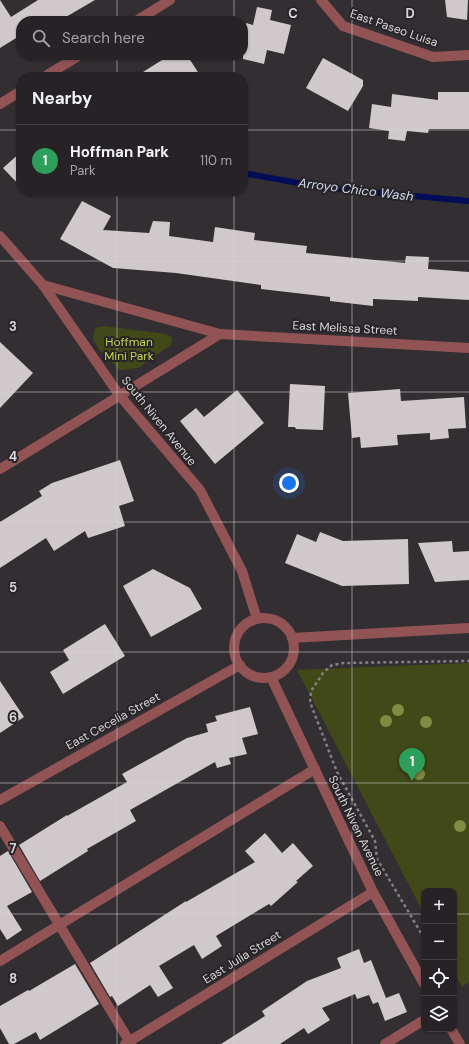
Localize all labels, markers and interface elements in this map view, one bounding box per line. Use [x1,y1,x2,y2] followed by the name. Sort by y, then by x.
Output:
[288,5,298,22] text: C
[348,5,440,51] street label: East Paseo Luisa
[405,5,415,22] text: D
[16,16,248,60] search box
[30,27,52,49] icon: search
[62,28,145,48] text: Search here
[32,87,92,109] text: Nearby
[70,142,169,162] text: Hoffman Park
[43,152,47,169] text: 1
[200,152,232,169] text: 110 m
[70,162,96,179] text: Park
[296,174,415,205] water label: Arroyo Chico Wash
[292,317,398,339] street label: East Melissa Street
[9,318,17,335] text: 3
[104,334,154,364] park label: Hoffman Mini Park
[118,373,200,469] street label: South Niven Avenue
[9,448,17,465] text: 4
[279,473,299,493] your location
[9,579,17,596] text: 5
[63,688,163,754] street label: East Cecelia Street
[9,709,17,726] text: 6
[399,748,425,781] pin: 1
[325,773,388,879] street label: South Niven Avenue
[10,840,17,857] text: 7
[421,888,457,1032] map controls
[421,888,457,924] button: +
[421,924,457,960] button: −
[200,926,284,987] street label: East Julia Street
[421,960,457,996] button: locate
[9,970,17,987] text: 8
[421,996,457,1032] button: layers

